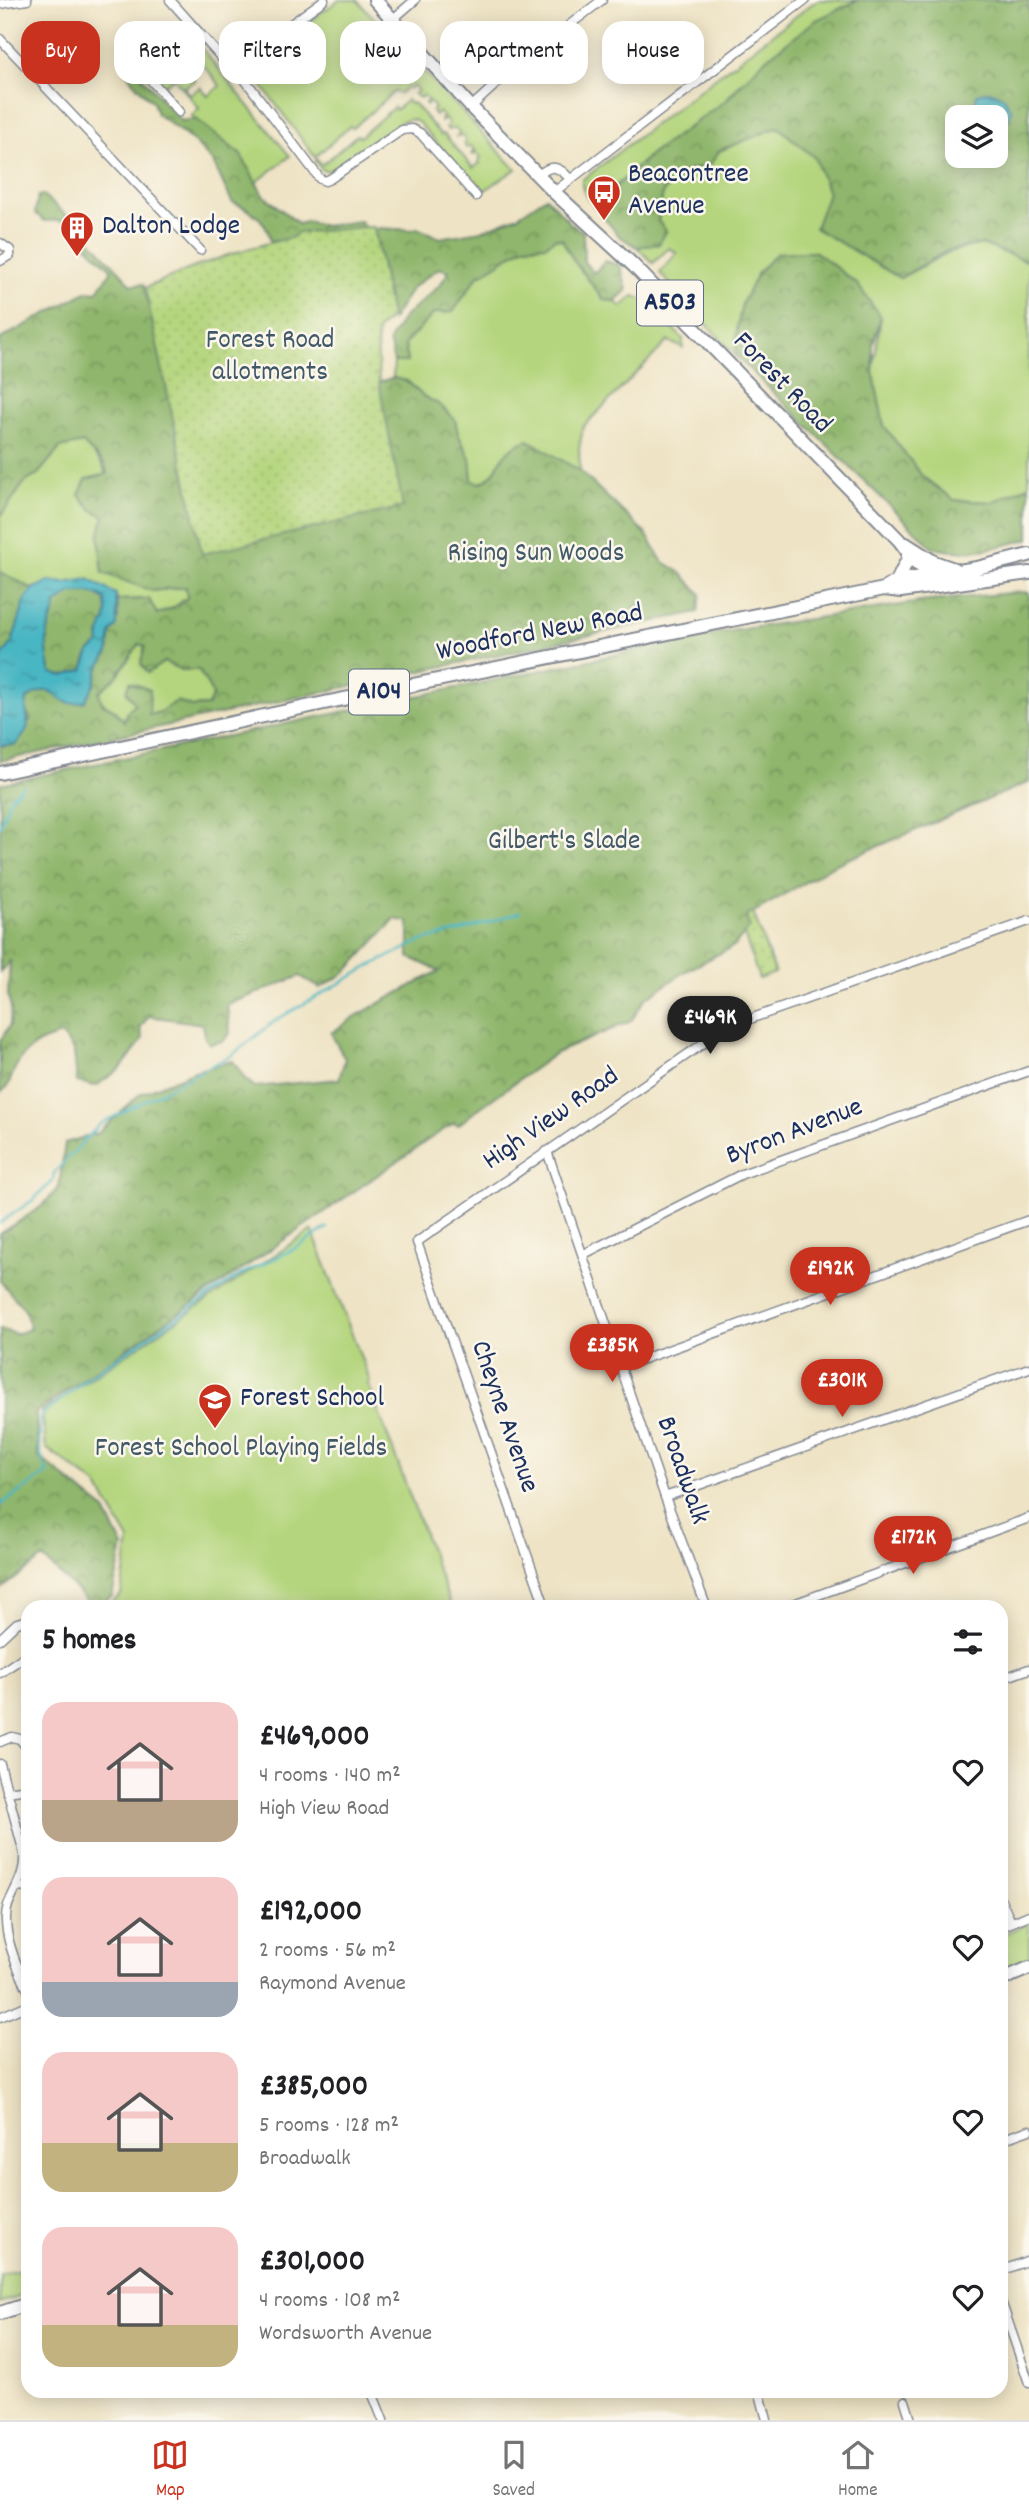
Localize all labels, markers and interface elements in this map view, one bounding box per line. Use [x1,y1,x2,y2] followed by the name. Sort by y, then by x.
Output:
[21,21,100,84] chip: Buy
[114,21,205,84] chip: Rent
[219,21,326,84] chip: Filters
[340,21,426,84] chip: New
[440,21,588,84] chip: Apartment
[602,21,704,84] chip: House
[945,105,1008,168] map controls
[945,105,1008,168] button: layers
[628,156,749,228] place label: Beacontree Avenue
[585,173,623,222] bus stop icon: Beacontree Avenue
[102,208,240,248] place label: Dalton Lodge
[58,209,96,258] building icon: Dalton Lodge
[637,280,703,326] road number: A503
[206,322,334,394] park label: Forest Road allotments
[722,324,840,444] street label: Forest Road
[448,535,624,575] park label: Rising Sun Woods
[433,594,647,674] street label: Woodford New Road
[349,670,409,714] road number: A104
[488,823,640,863] park label: Gilbert's Slade
[661,996,759,1056] pin: £469K
[683,1002,737,1035] text: £469K
[476,1058,628,1182] street label: High View Road
[721,1089,869,1177] street label: Byron Avenue
[781,1248,879,1307] pin: £192K
[806,1253,854,1286] text: £192K
[563,1324,661,1384] pin: £385K
[586,1330,638,1363] text: £385K
[458,1336,548,1498] street label: Cheyne Avenue
[793,1360,891,1419] pin: £301K
[817,1365,867,1398] text: £301K
[240,1380,385,1420] place label: Forest School
[196,1381,234,1430] school or university icon: Forest School
[644,1412,718,1530] street label: Broadwalk
[95,1430,387,1470] park label: Forest School Playing Fields
[864,1516,962,1576] pin: £172K
[890,1522,936,1555] text: £172K
[42,1621,136,1664] text: 5 homes
[949,1623,987,1661] icon: filters
[259,1717,370,1760] text: £469,000
[98,1730,182,1814] icon: home
[949,1753,987,1791] icon: heart
[259,1760,401,1793] text: 4 rooms · 140 m²
[259,1793,389,1826] text: High View Road
[259,1892,362,1935] text: £192,000
[98,1905,182,1989] icon: home
[949,1928,987,1966] icon: heart
[259,1935,396,1968] text: 2 rooms · 56 m²
[259,1968,406,2001] text: Raymond Avenue
[259,2067,368,2110] text: £385,000
[98,2080,182,2164] icon: home
[949,2103,987,2141] icon: heart
[259,2110,399,2143] text: 5 rooms · 128 m²
[259,2143,351,2176] text: Broadwalk
[259,2242,365,2285] text: £301,000
[98,2255,182,2339] icon: home
[949,2278,987,2316] icon: heart
[259,2285,400,2318] text: 4 rooms · 108 m²
[259,2318,432,2351] text: Wordsworth Avenue
[151,2436,189,2505] tab: Map
[492,2436,535,2505] tab: Saved
[838,2436,878,2505] tab: Home

